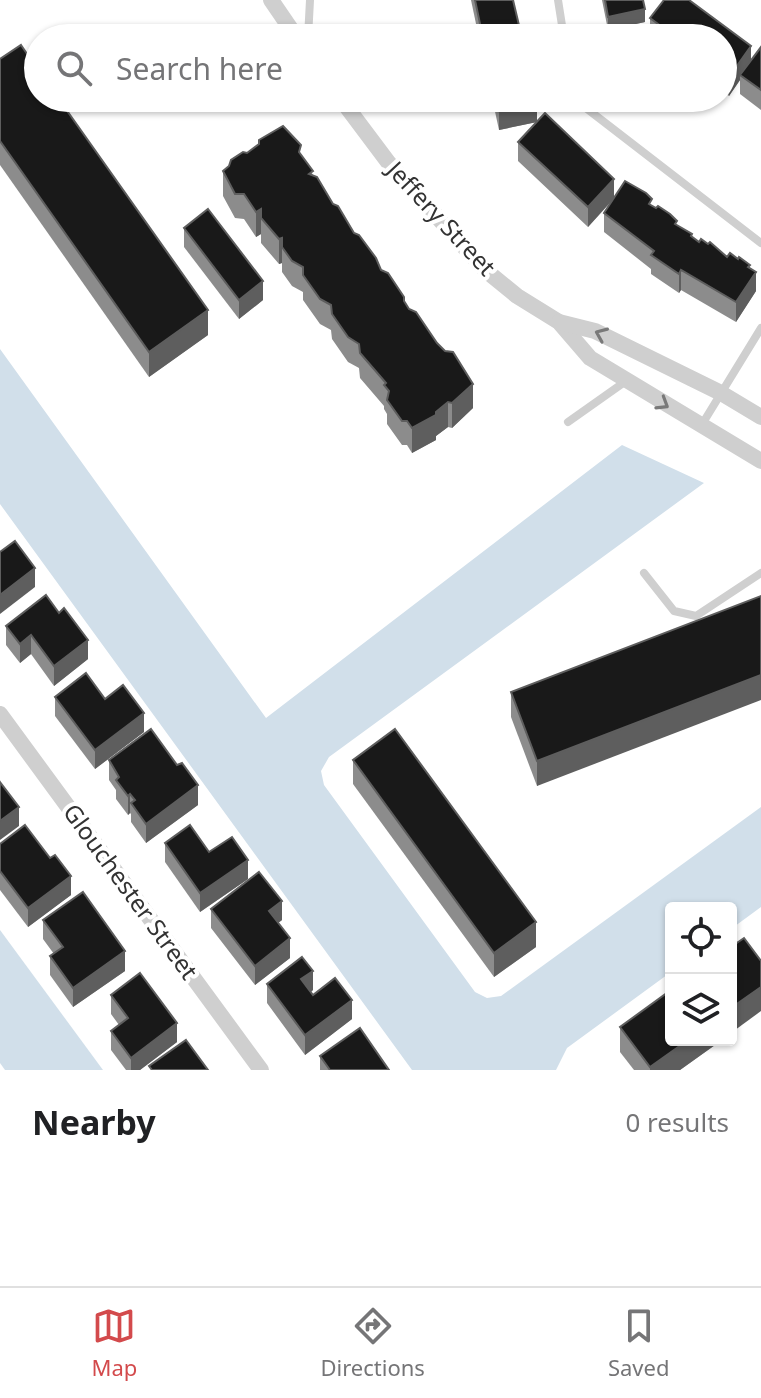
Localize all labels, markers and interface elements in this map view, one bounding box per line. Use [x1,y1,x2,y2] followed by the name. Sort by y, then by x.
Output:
[24,24,737,112] search box
[52,46,96,90] icon: search
[116,48,283,89] text: Search here
[379,152,504,283] street label: Jeffery Street
[595,328,609,344] one-way arrow
[654,394,669,410] one-way arrow
[56,797,206,986] street label: Glouchester Street
[665,902,737,1046] map controls
[665,902,737,974] button: locate
[665,974,737,1046] button: layers
[32,1099,156,1145] text: Nearby
[625,1104,729,1140] text: 0 results
[92,1304,137,1382] tab: Map
[320,1304,425,1382] tab: Directions
[608,1304,669,1382] tab: Saved

